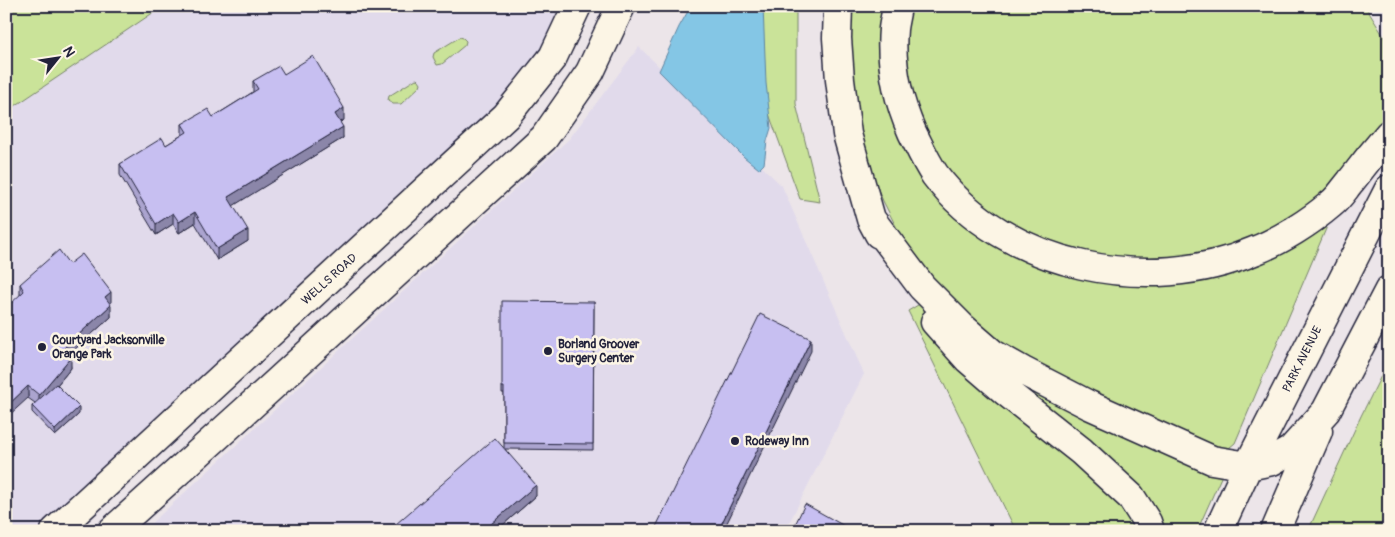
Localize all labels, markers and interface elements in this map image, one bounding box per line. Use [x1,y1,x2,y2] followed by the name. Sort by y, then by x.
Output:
[32,32,82,82] north arrow
[59,43,79,60] text: N
[298,250,361,308] street label: WELLS ROAD
[1279,324,1325,395] street label: PARK AVENUE
[52,333,165,362] place label: Courtyard Jacksonville Orange Park
[558,337,640,366] place label: Borland Groover Surgery Center
[36,341,48,353] marker: Courtyard Jacksonville Orange Park
[542,345,554,357] marker: Borland Groover Surgery Center
[745,434,809,449] place label: Rodeway Inn
[729,435,741,447] marker: Rodeway Inn

